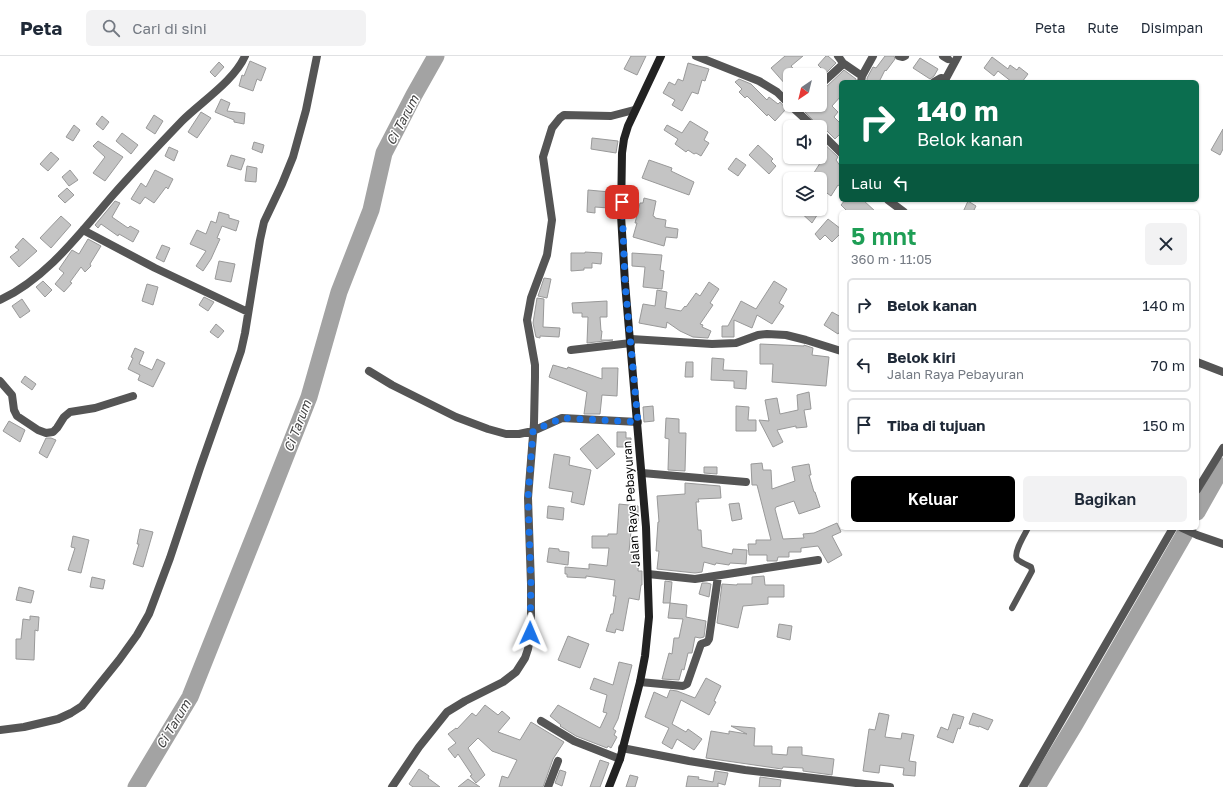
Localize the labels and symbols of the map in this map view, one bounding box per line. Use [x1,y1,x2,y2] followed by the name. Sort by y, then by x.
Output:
[783,68,827,112] north arrow
[382,92,422,148] water label: Ci Tarum
[605,185,639,219] pin
[280,397,314,454] water label: Ci Tarum
[619,440,643,568] street label: Jalan Raya Pebayuran
[509,612,551,654] position arrow
[152,696,194,751] water label: Ci Tarum

